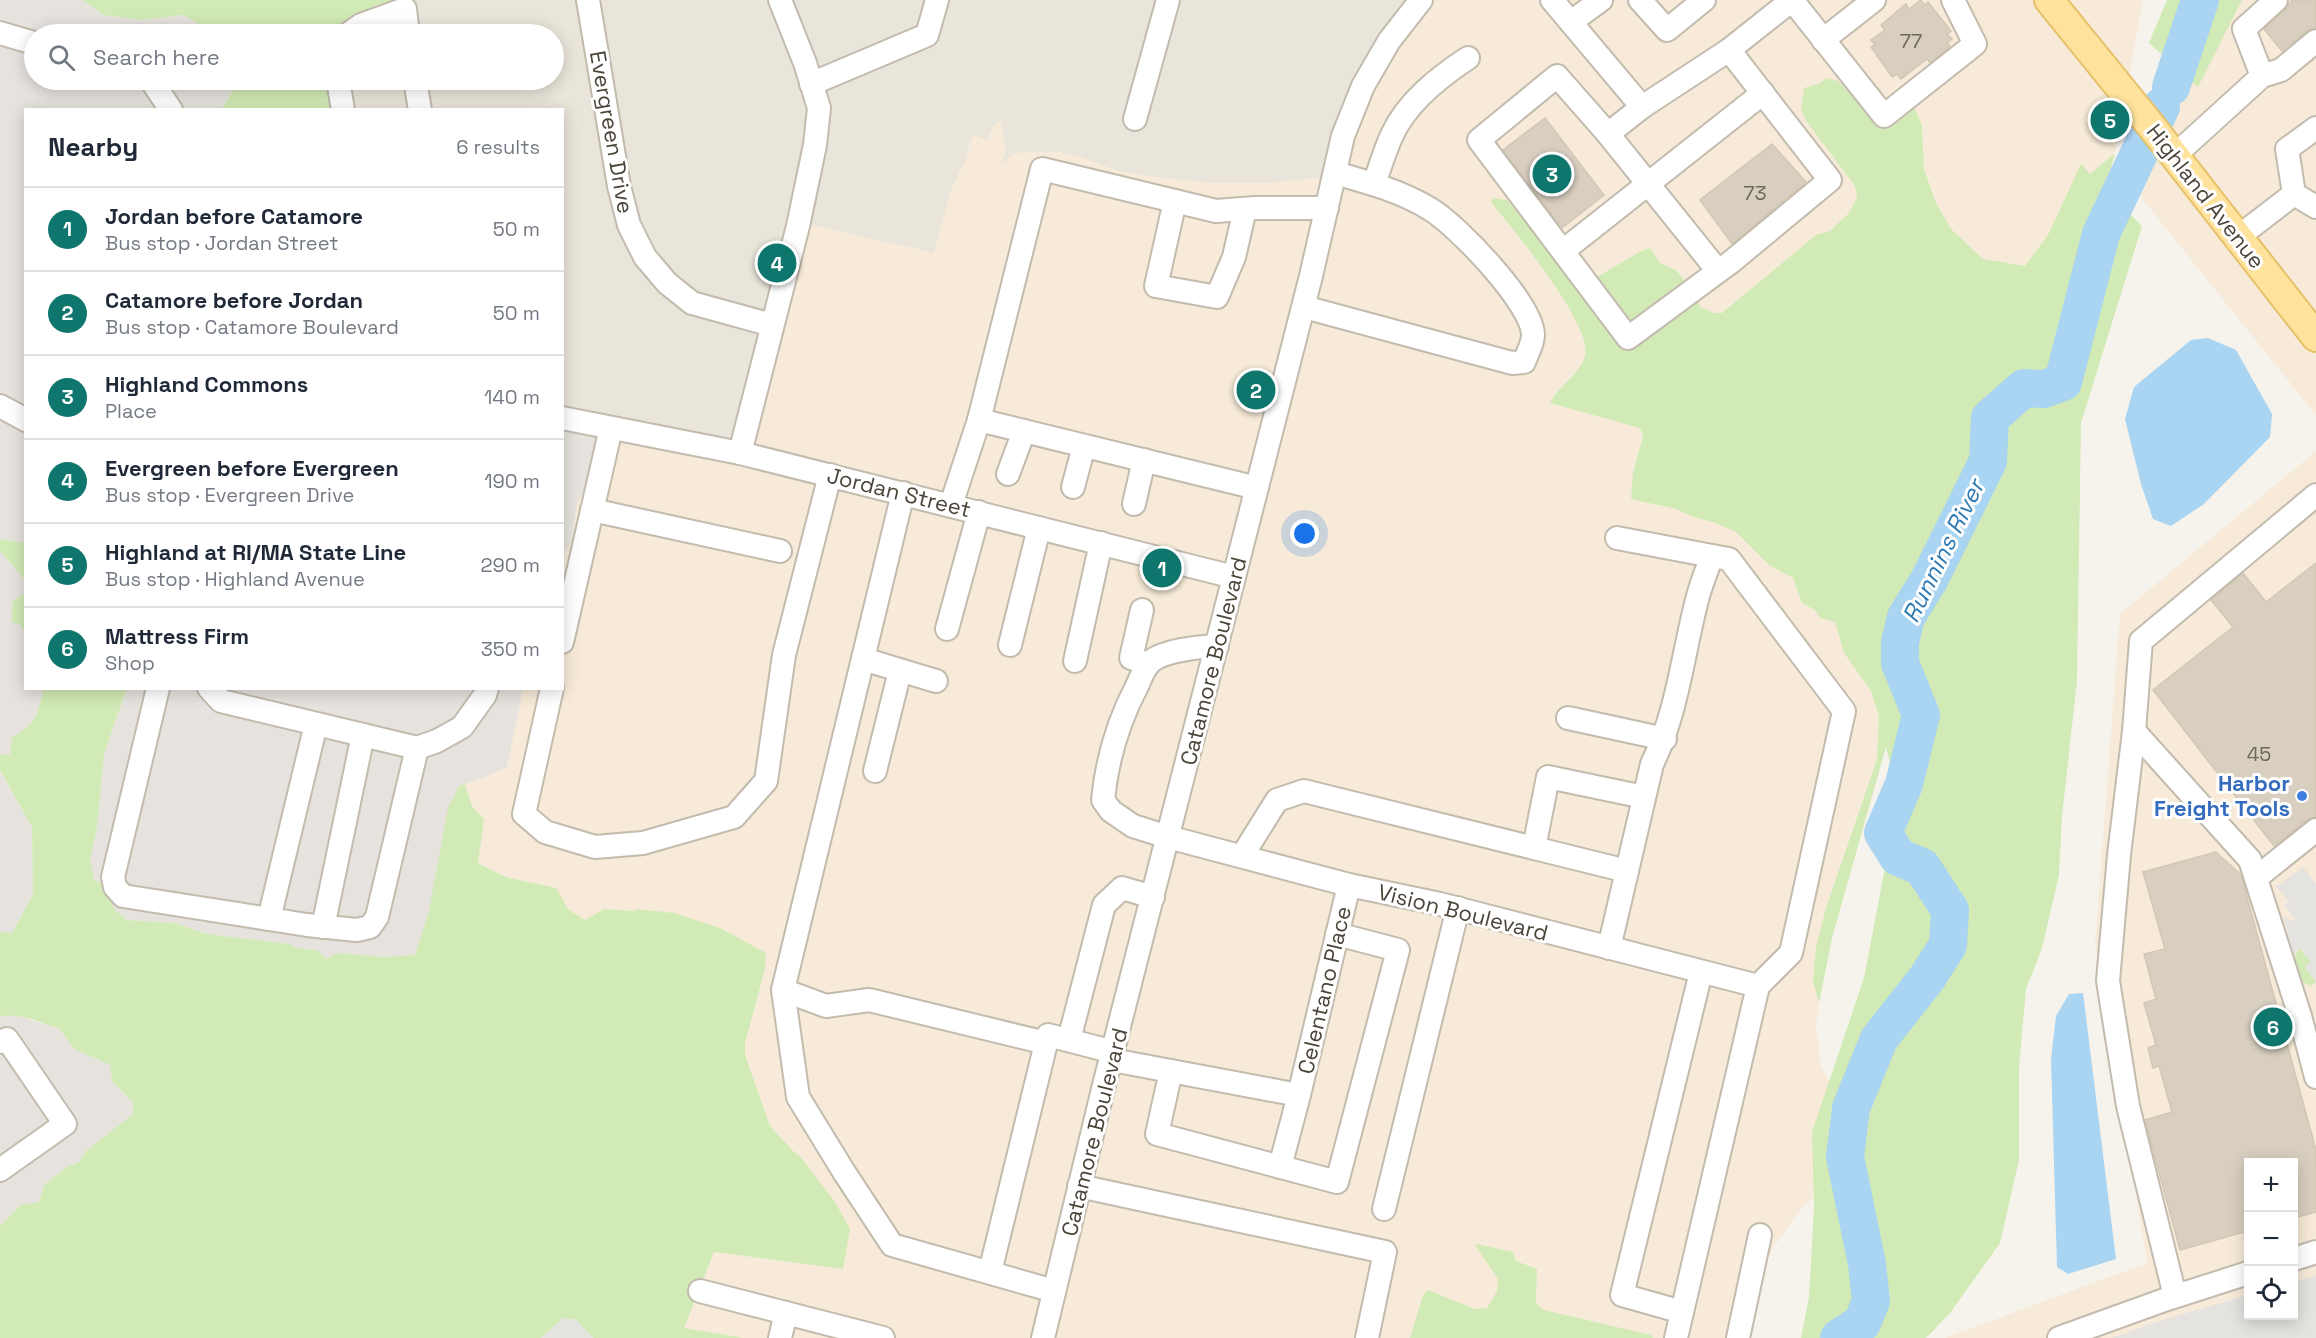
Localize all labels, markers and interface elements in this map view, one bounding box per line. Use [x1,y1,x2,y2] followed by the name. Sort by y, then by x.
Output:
[24,24,564,90] search box
[1900,28,1922,54] house number: 77
[45,41,78,74] icon: search
[93,43,220,71] text: Search here
[584,48,640,216] street label: Evergreen Drive
[2090,98,2130,142] pin: 5
[2141,118,2271,274] street label: Highland Avenue
[48,130,138,164] text: Nearby
[456,134,540,160] text: 6 results
[1532,152,1572,196] pin: 3
[1743,180,1767,206] house number: 73
[105,202,363,230] text: Jordan before Catamore
[63,216,72,242] text: 1
[493,216,540,242] text: 50 m
[105,230,338,256] text: Bus stop · Jordan Street
[758,240,796,286] pin: 4
[105,286,363,314] text: Catamore before Jordan
[62,300,73,326] text: 2
[493,300,540,326] text: 50 m
[105,314,399,340] text: Bus stop · Catamore Boulevard
[1236,368,1276,412] pin: 2
[105,370,308,398] text: Highland Commons
[61,384,74,410] text: 3
[484,384,540,410] text: 140 m
[105,398,157,424] text: Place
[105,454,399,482] text: Evergreen before Evergreen
[824,461,974,523] street label: Jordan Street
[61,468,74,494] text: 4
[484,468,540,494] text: 190 m
[1895,472,1992,628] water label: Runnins River
[105,482,354,508] text: Bus stop · Evergreen Drive
[1290,519,1319,548] your location
[105,538,406,566] text: Highland at RI/MA State Line
[1142,546,1182,590] pin: 1
[62,552,74,578] text: 5
[481,552,540,578] text: 290 m
[1174,554,1252,768] street label: Catamore Boulevard
[105,566,365,592] text: Bus stop · Highland Avenue
[105,622,249,650] text: Mattress Firm
[61,636,74,662] text: 6
[481,636,540,662] text: 350 m
[105,650,155,676] text: Shop
[2247,741,2271,767] house number: 45
[2154,769,2290,822] place label: Harbor Freight Tools
[2295,789,2309,803] marker: Harbor Freight Tools
[1375,877,1551,947] street label: Vision Boulevard
[1291,903,1357,1077] street label: Celentano Place
[2254,1004,2292,1050] pin: 6
[1055,1025,1133,1239] street label: Catamore Boulevard
[2244,1158,2298,1320] map controls
[2244,1158,2298,1212] button: +
[2244,1212,2298,1266] button: −
[2244,1266,2298,1320] button: locate

